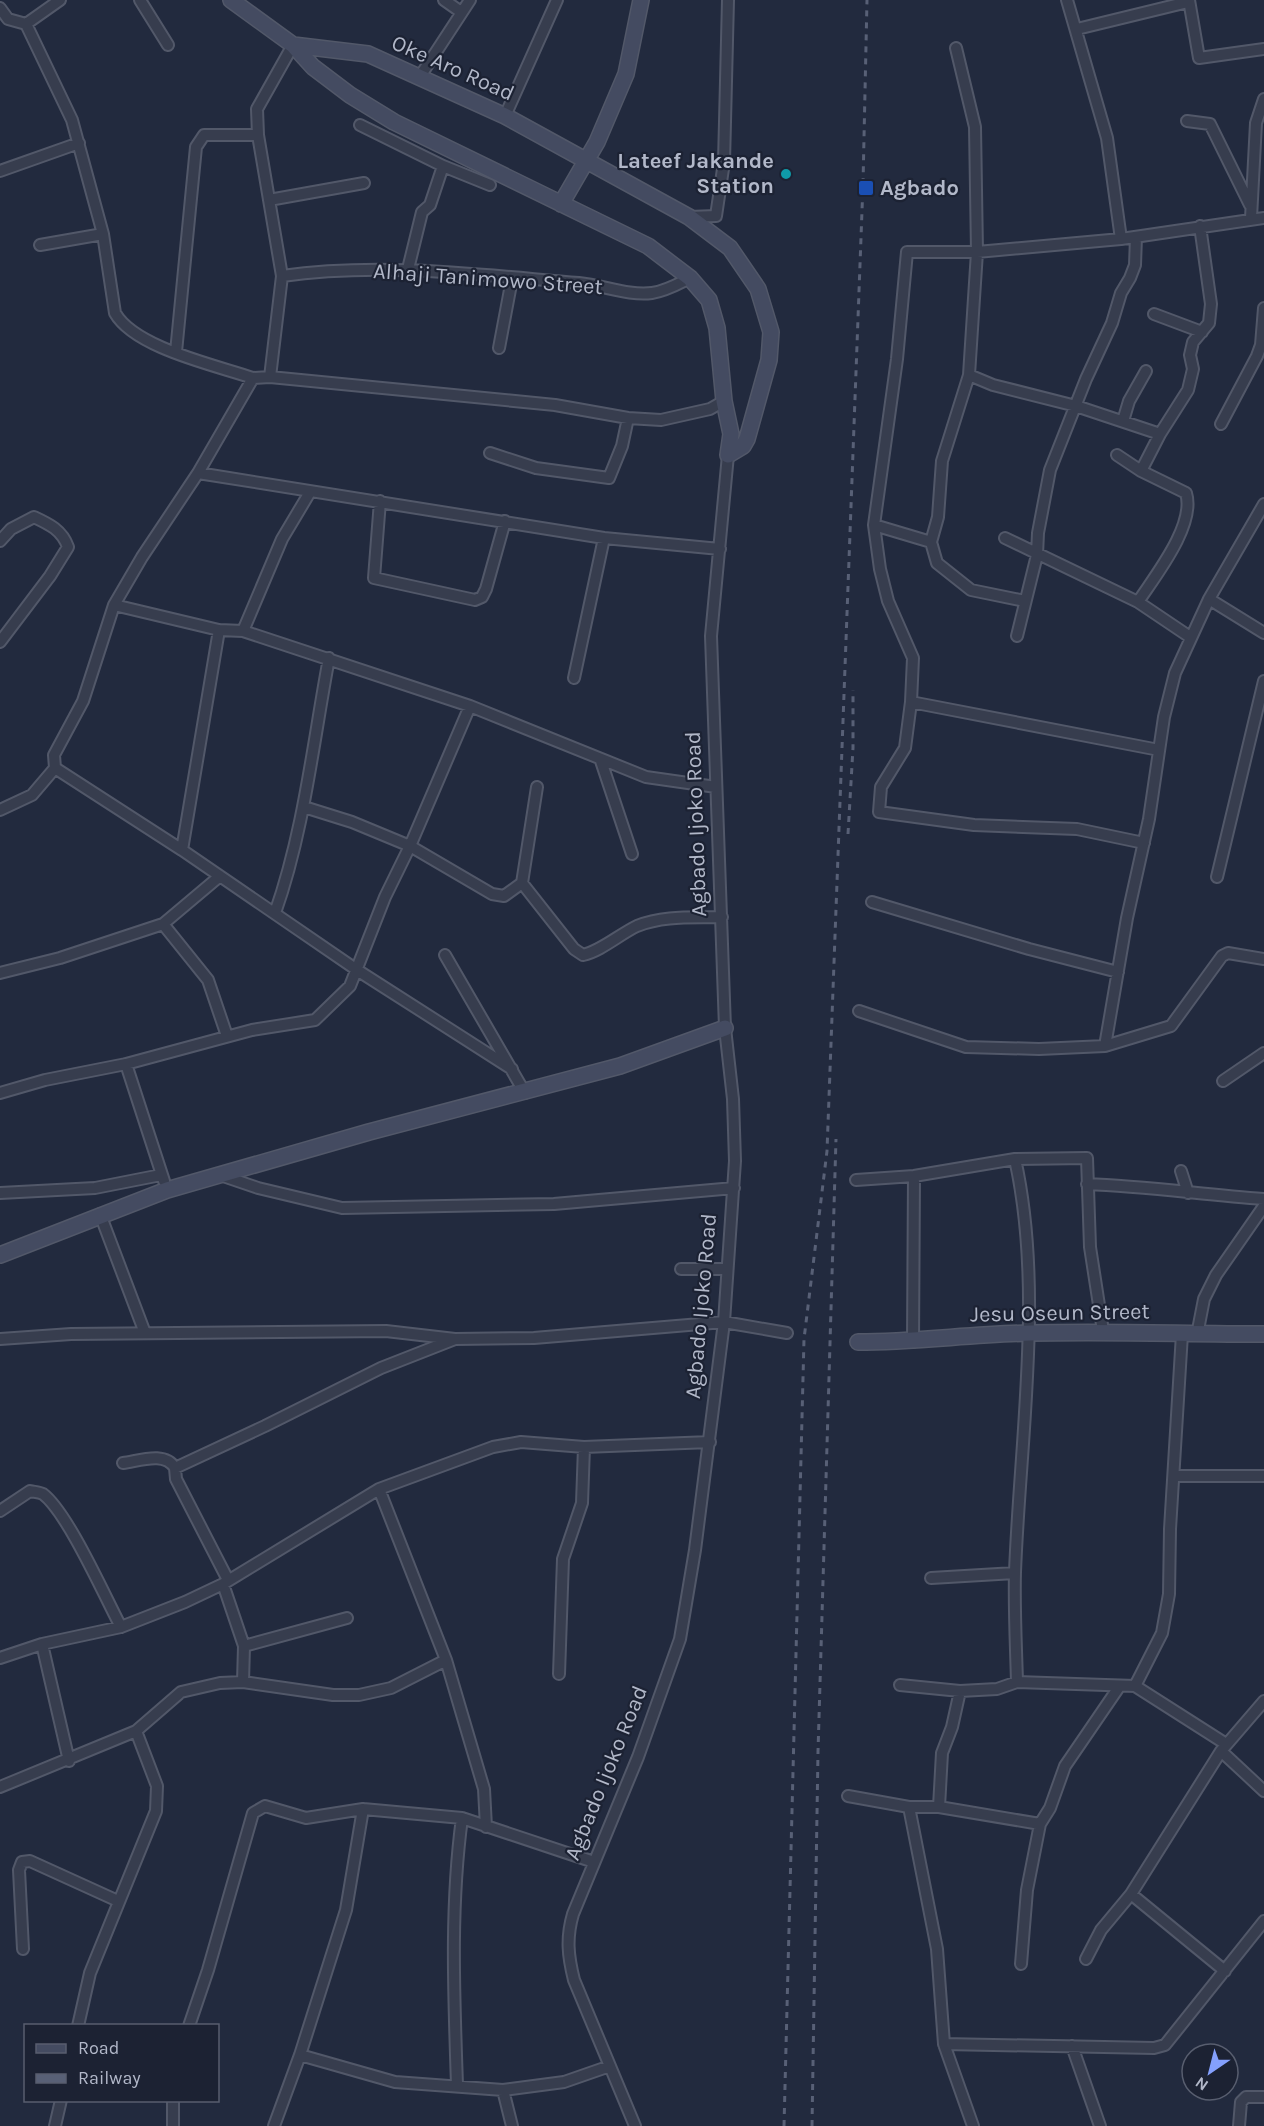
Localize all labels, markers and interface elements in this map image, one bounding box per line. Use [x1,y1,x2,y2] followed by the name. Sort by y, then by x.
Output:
[388,29,518,107] street label: Oke Aro Road
[617,148,774,199] place label: Lateef Jakande Station
[779,167,793,181] marker: Lateef Jakande Station
[880,175,959,201] place label: Agbado
[857,179,875,197] marker: Agbado
[372,258,604,300] street label: Alhaji Tanimowo Street
[680,731,712,917] street label: Agbado Ijoko Road
[680,1212,722,1400] street label: Agbado Ijoko Road
[970,1298,1150,1328] street label: Jesu Oseun Street
[559,1682,653,1864] street label: Agbado Ijoko Road
[24,2024,219,2102] legend
[78,2037,119,2059] text: Road
[1180,2042,1240,2102] north arrow
[78,2067,141,2089] text: Railway
[1192,2073,1212,2095] text: N

